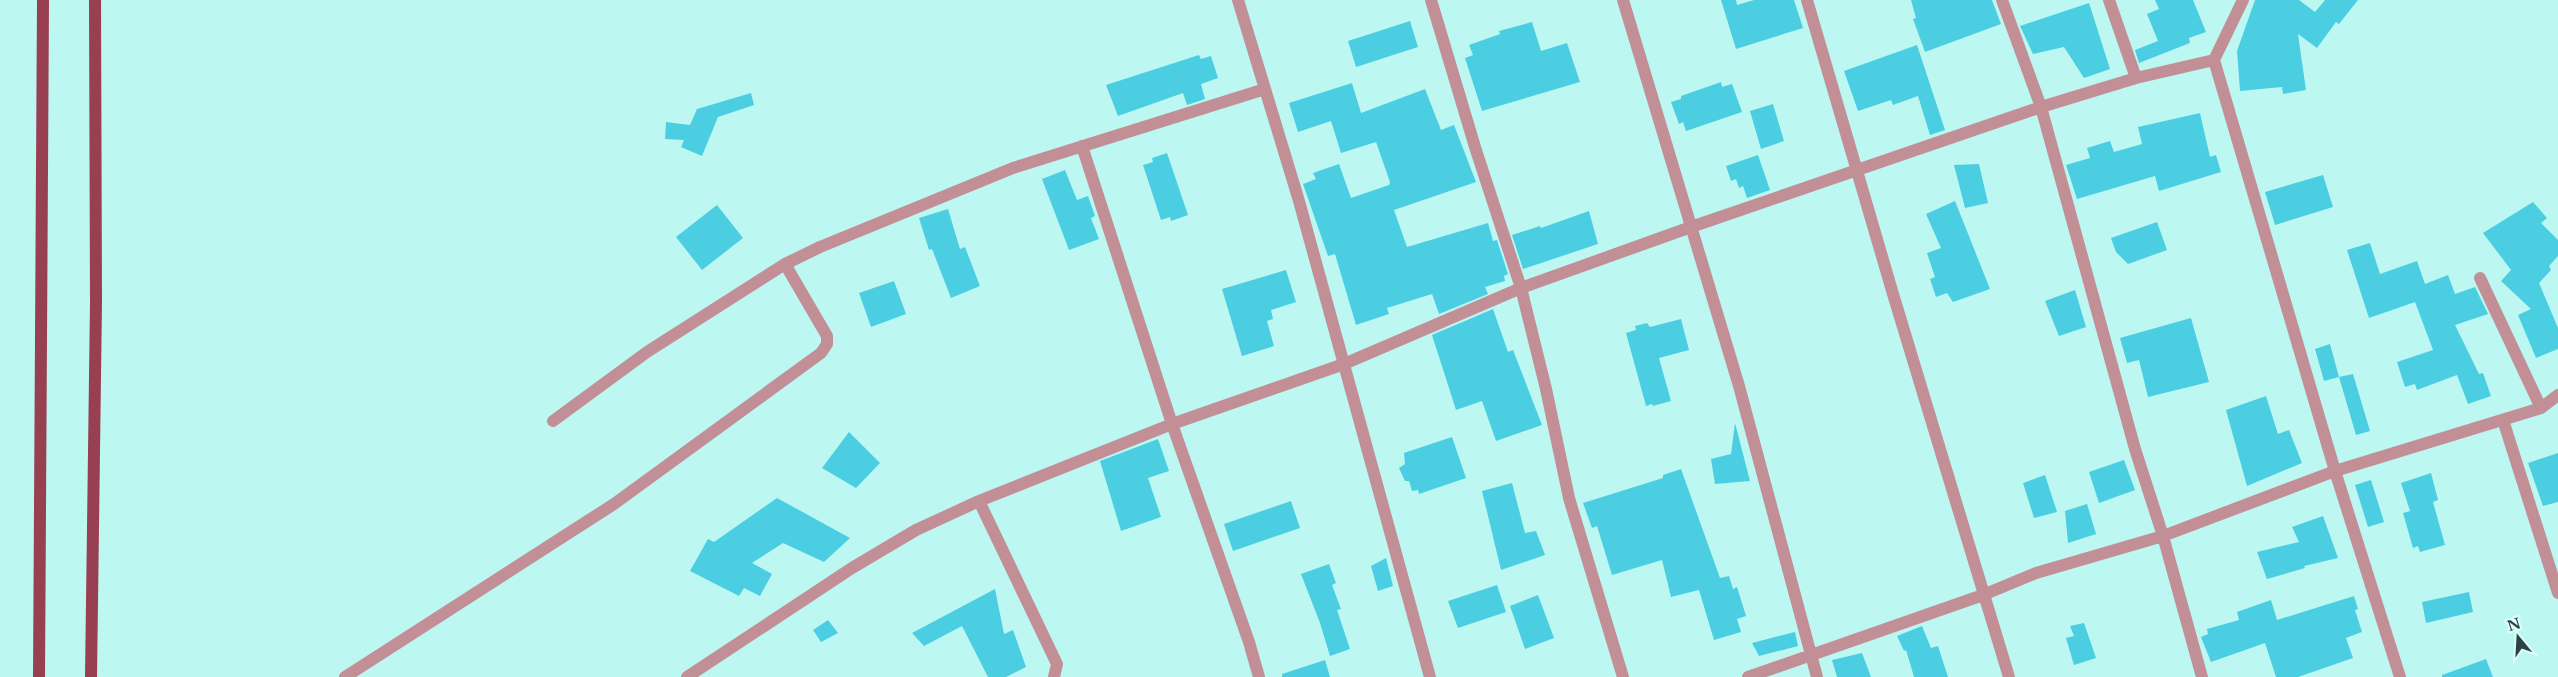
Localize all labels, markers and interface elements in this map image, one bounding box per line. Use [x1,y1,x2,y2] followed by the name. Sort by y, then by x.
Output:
[2493,612,2543,662] north arrow
[2505,614,2523,635] text: N

